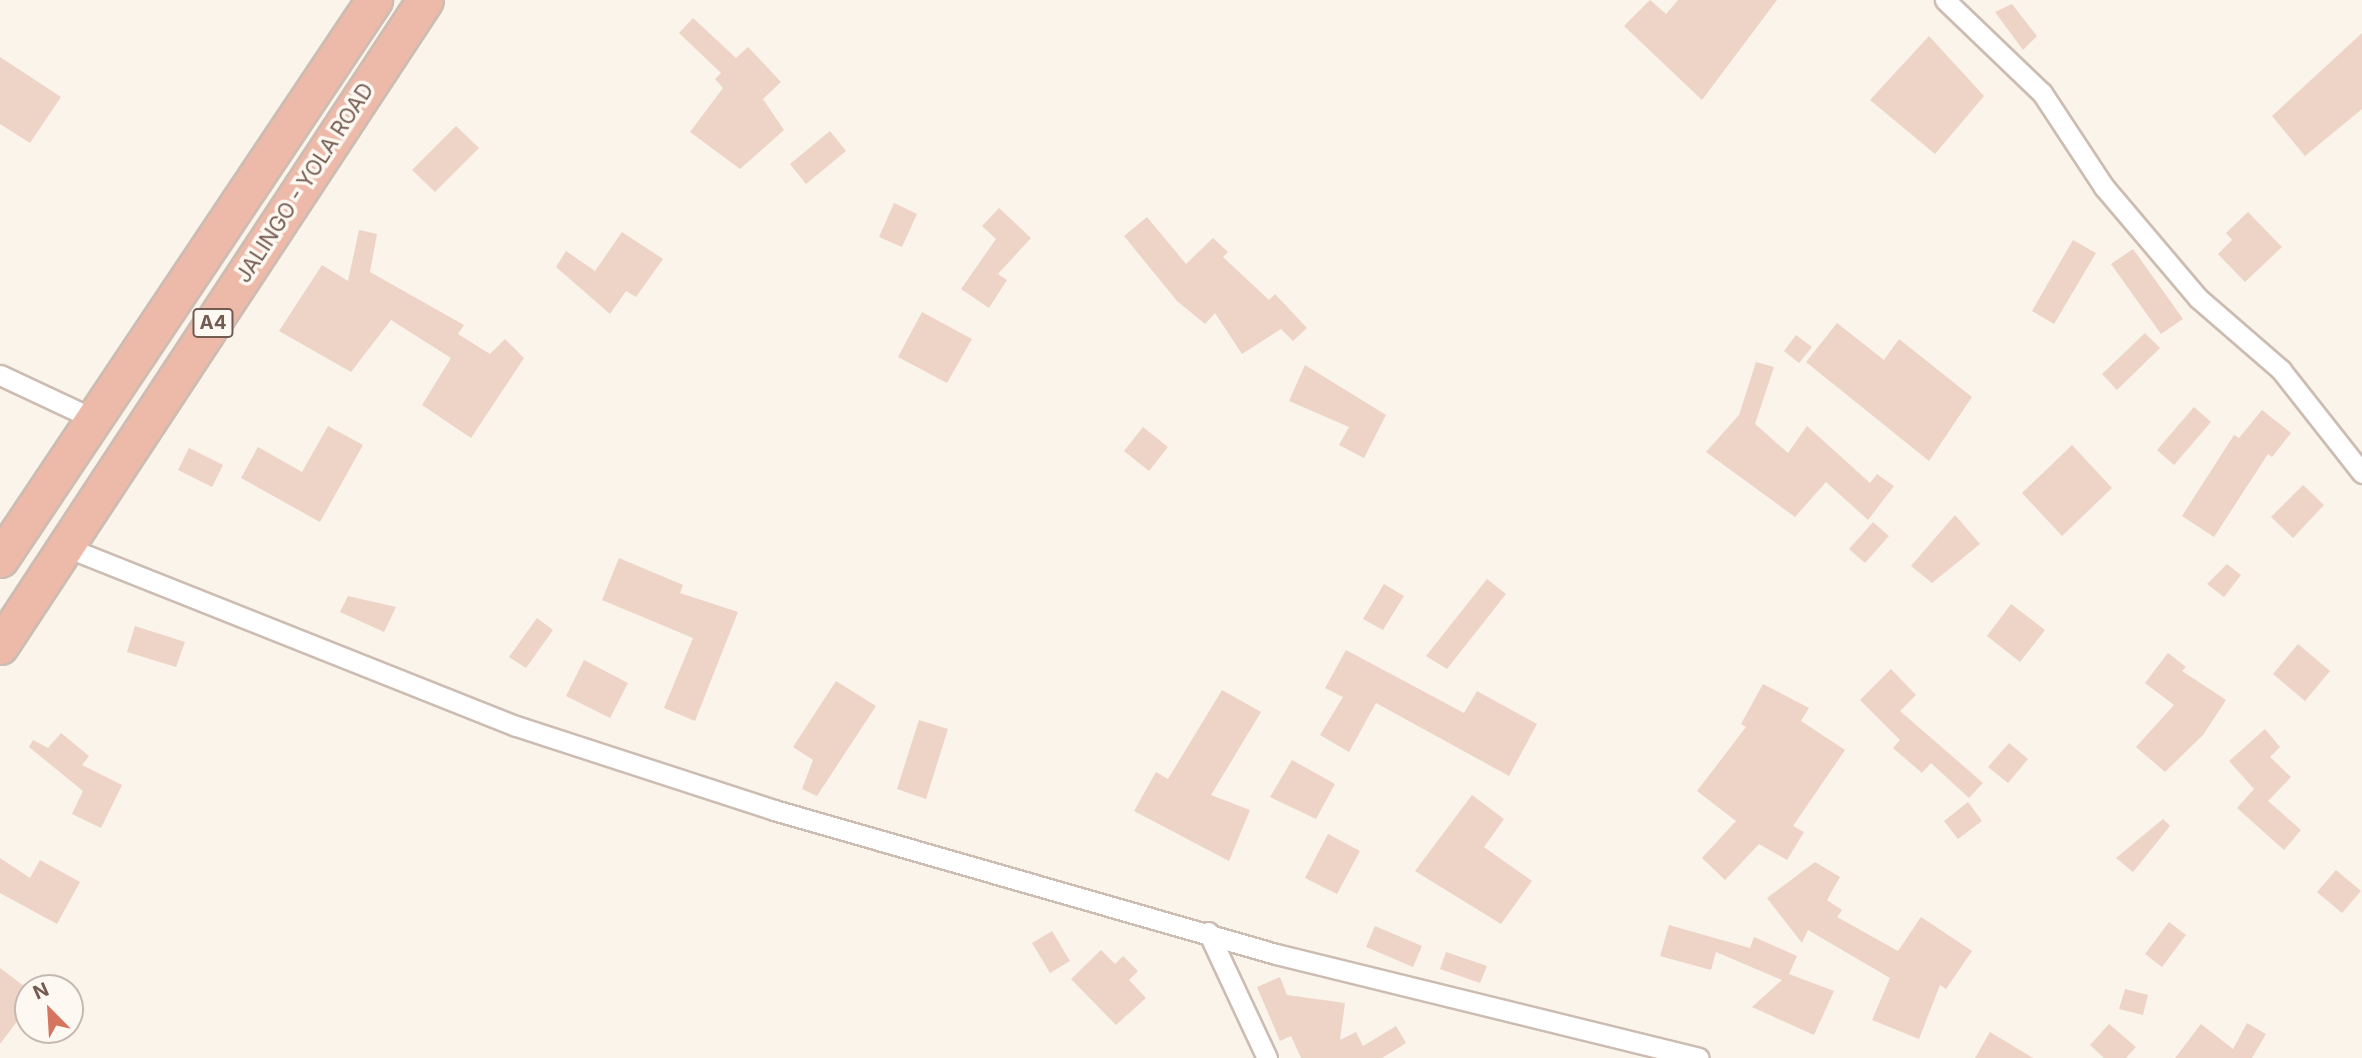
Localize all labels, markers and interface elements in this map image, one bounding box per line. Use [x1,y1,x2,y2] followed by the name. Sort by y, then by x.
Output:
[231,78,379,288] street label: JALINGO - YOLA ROAD
[192,308,234,338] road number: A4
[14,974,84,1044] north arrow
[30,978,52,1005] text: N

